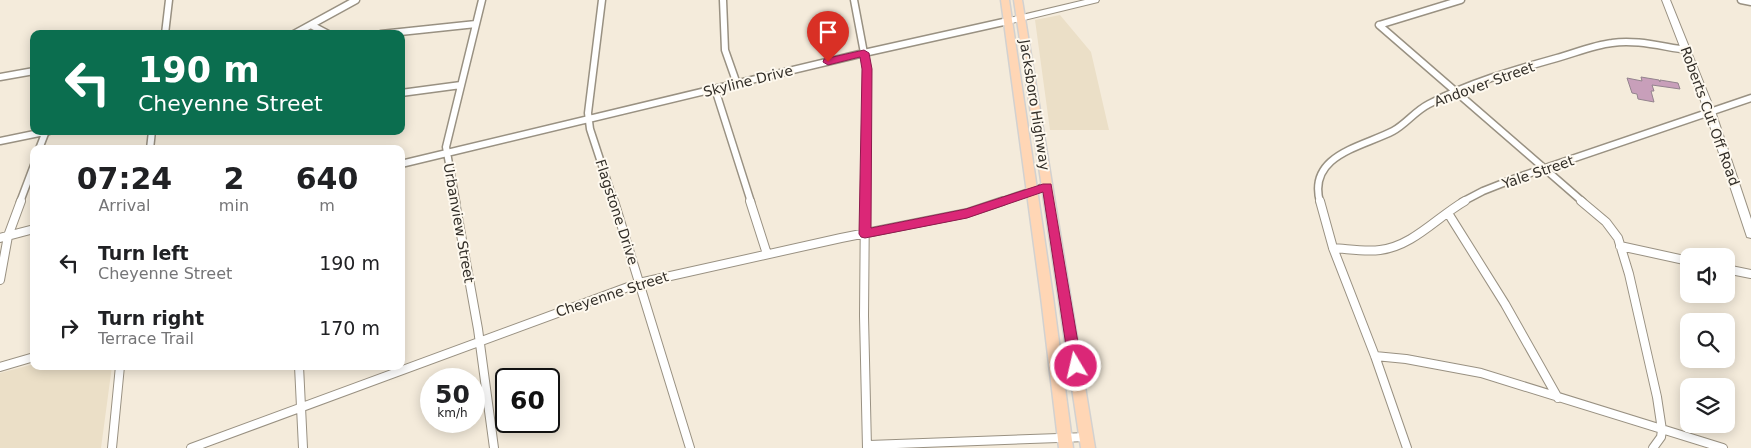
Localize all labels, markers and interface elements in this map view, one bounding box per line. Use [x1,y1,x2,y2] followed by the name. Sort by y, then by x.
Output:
[807,11,849,62] pin
[814,18,842,46] icon: arrive
[1017,37,1053,172] street label: Jacksboro Highway
[1677,44,1743,188] street label: Roberts Cut Off Road
[55,50,120,115] icon: left
[138,50,260,90] text: 190 m
[1432,58,1537,110] street label: Andover Street
[702,62,794,100] street label: Skyline Drive
[138,91,323,116] text: Cheyenne Street
[1499,152,1576,192] street label: Yale Street
[592,157,642,267] street label: Flagstone Drive
[77,161,172,196] text: 07:24
[223,161,244,196] text: 2
[296,161,358,196] text: 640
[441,162,478,285] street label: Urbanview Street
[98,196,150,215] text: Arrival
[219,196,249,215] text: min
[319,196,335,215] text: m
[98,242,189,264] text: Turn left
[1680,248,1735,433] map controls
[1680,248,1735,303] button: sound
[55,249,83,277] icon: left
[319,252,380,274] text: 190 m
[98,264,232,283] text: Cheyenne Street
[554,268,671,320] street label: Cheyenne Street
[98,307,204,329] text: Turn right
[1680,313,1735,368] button: search
[55,314,83,342] icon: right
[319,317,380,339] text: 170 m
[98,329,194,348] text: Terrace Trail
[1049,339,1101,391] position arrow
[495,368,560,433] speed limit sign: 60
[1680,378,1735,433] button: layers
[435,380,470,409] text: 50
[437,406,468,420] text: km/h

